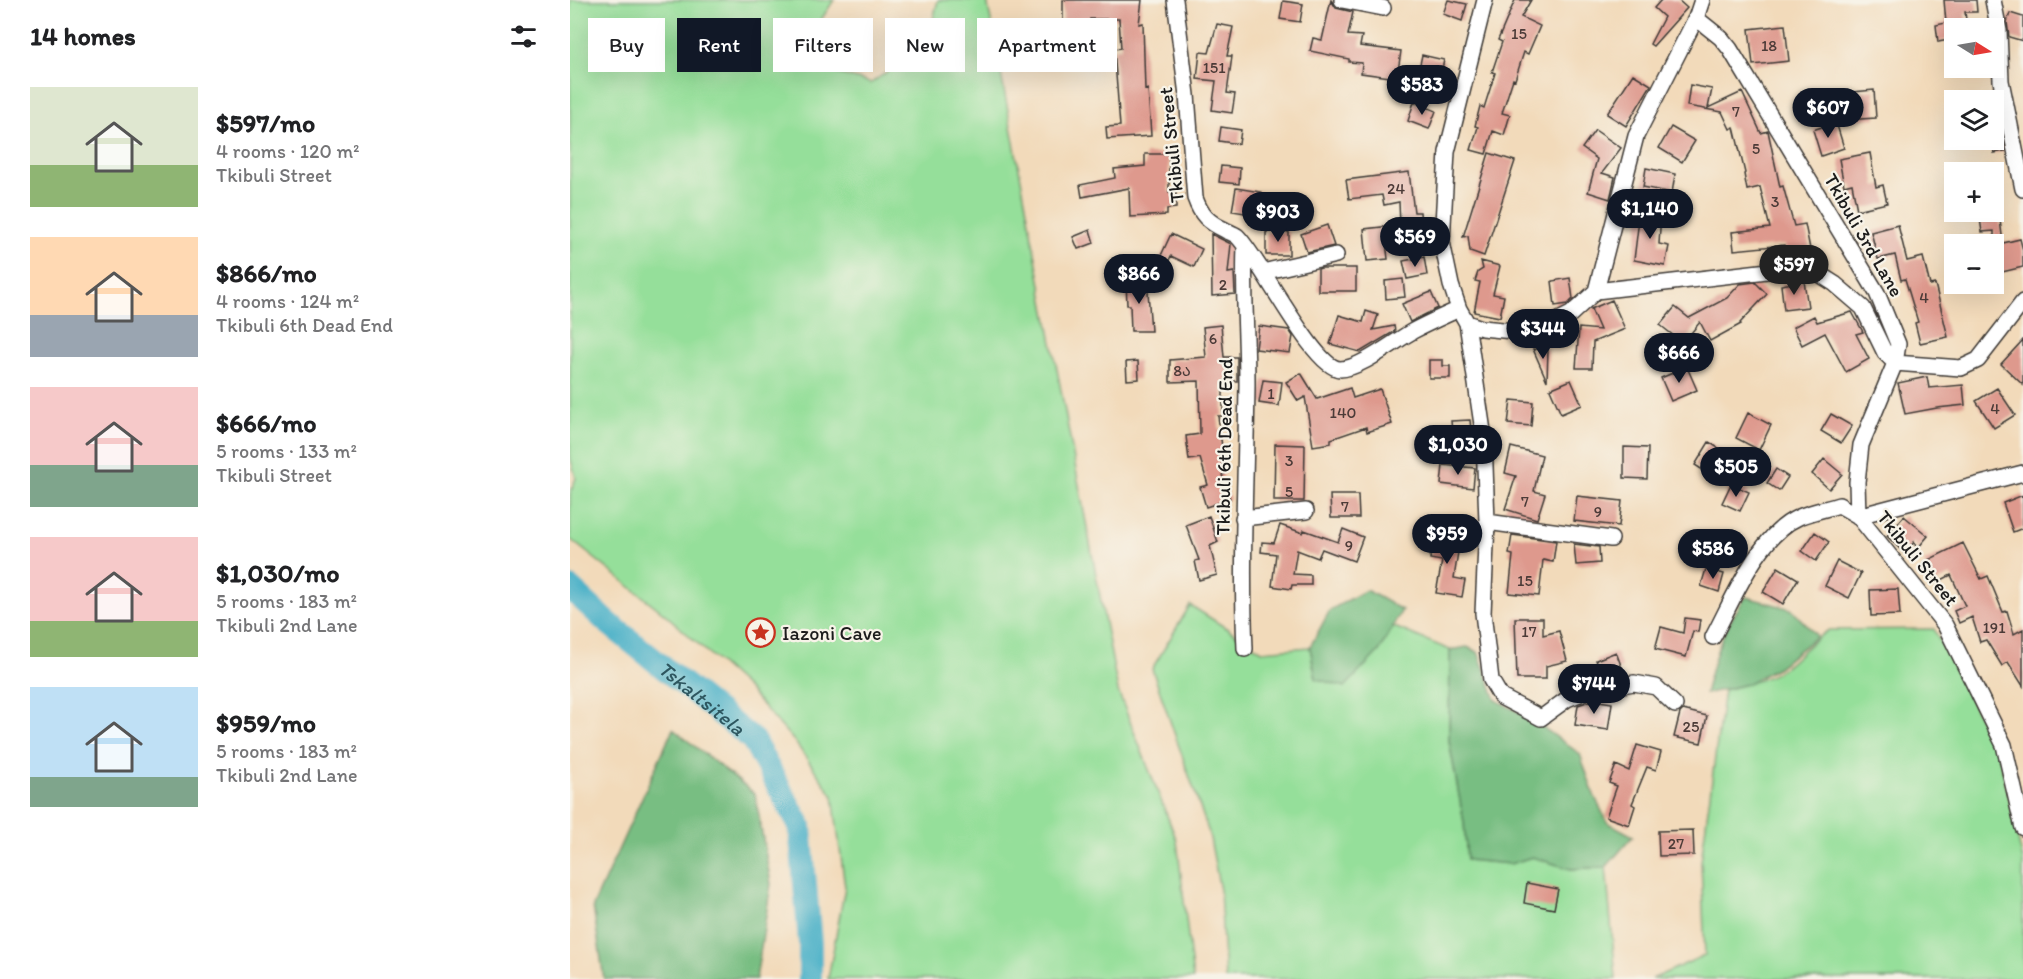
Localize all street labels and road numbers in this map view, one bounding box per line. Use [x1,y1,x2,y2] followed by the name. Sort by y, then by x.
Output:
[1153,86,1189,204] street label: Tkibuli Street
[1819,169,1909,301] street label: Tkibuli 3rd Lane
[1210,358,1238,536] street label: Tkibuli 6th Dead End
[1872,505,1964,611] street label: Tkibuli Street

